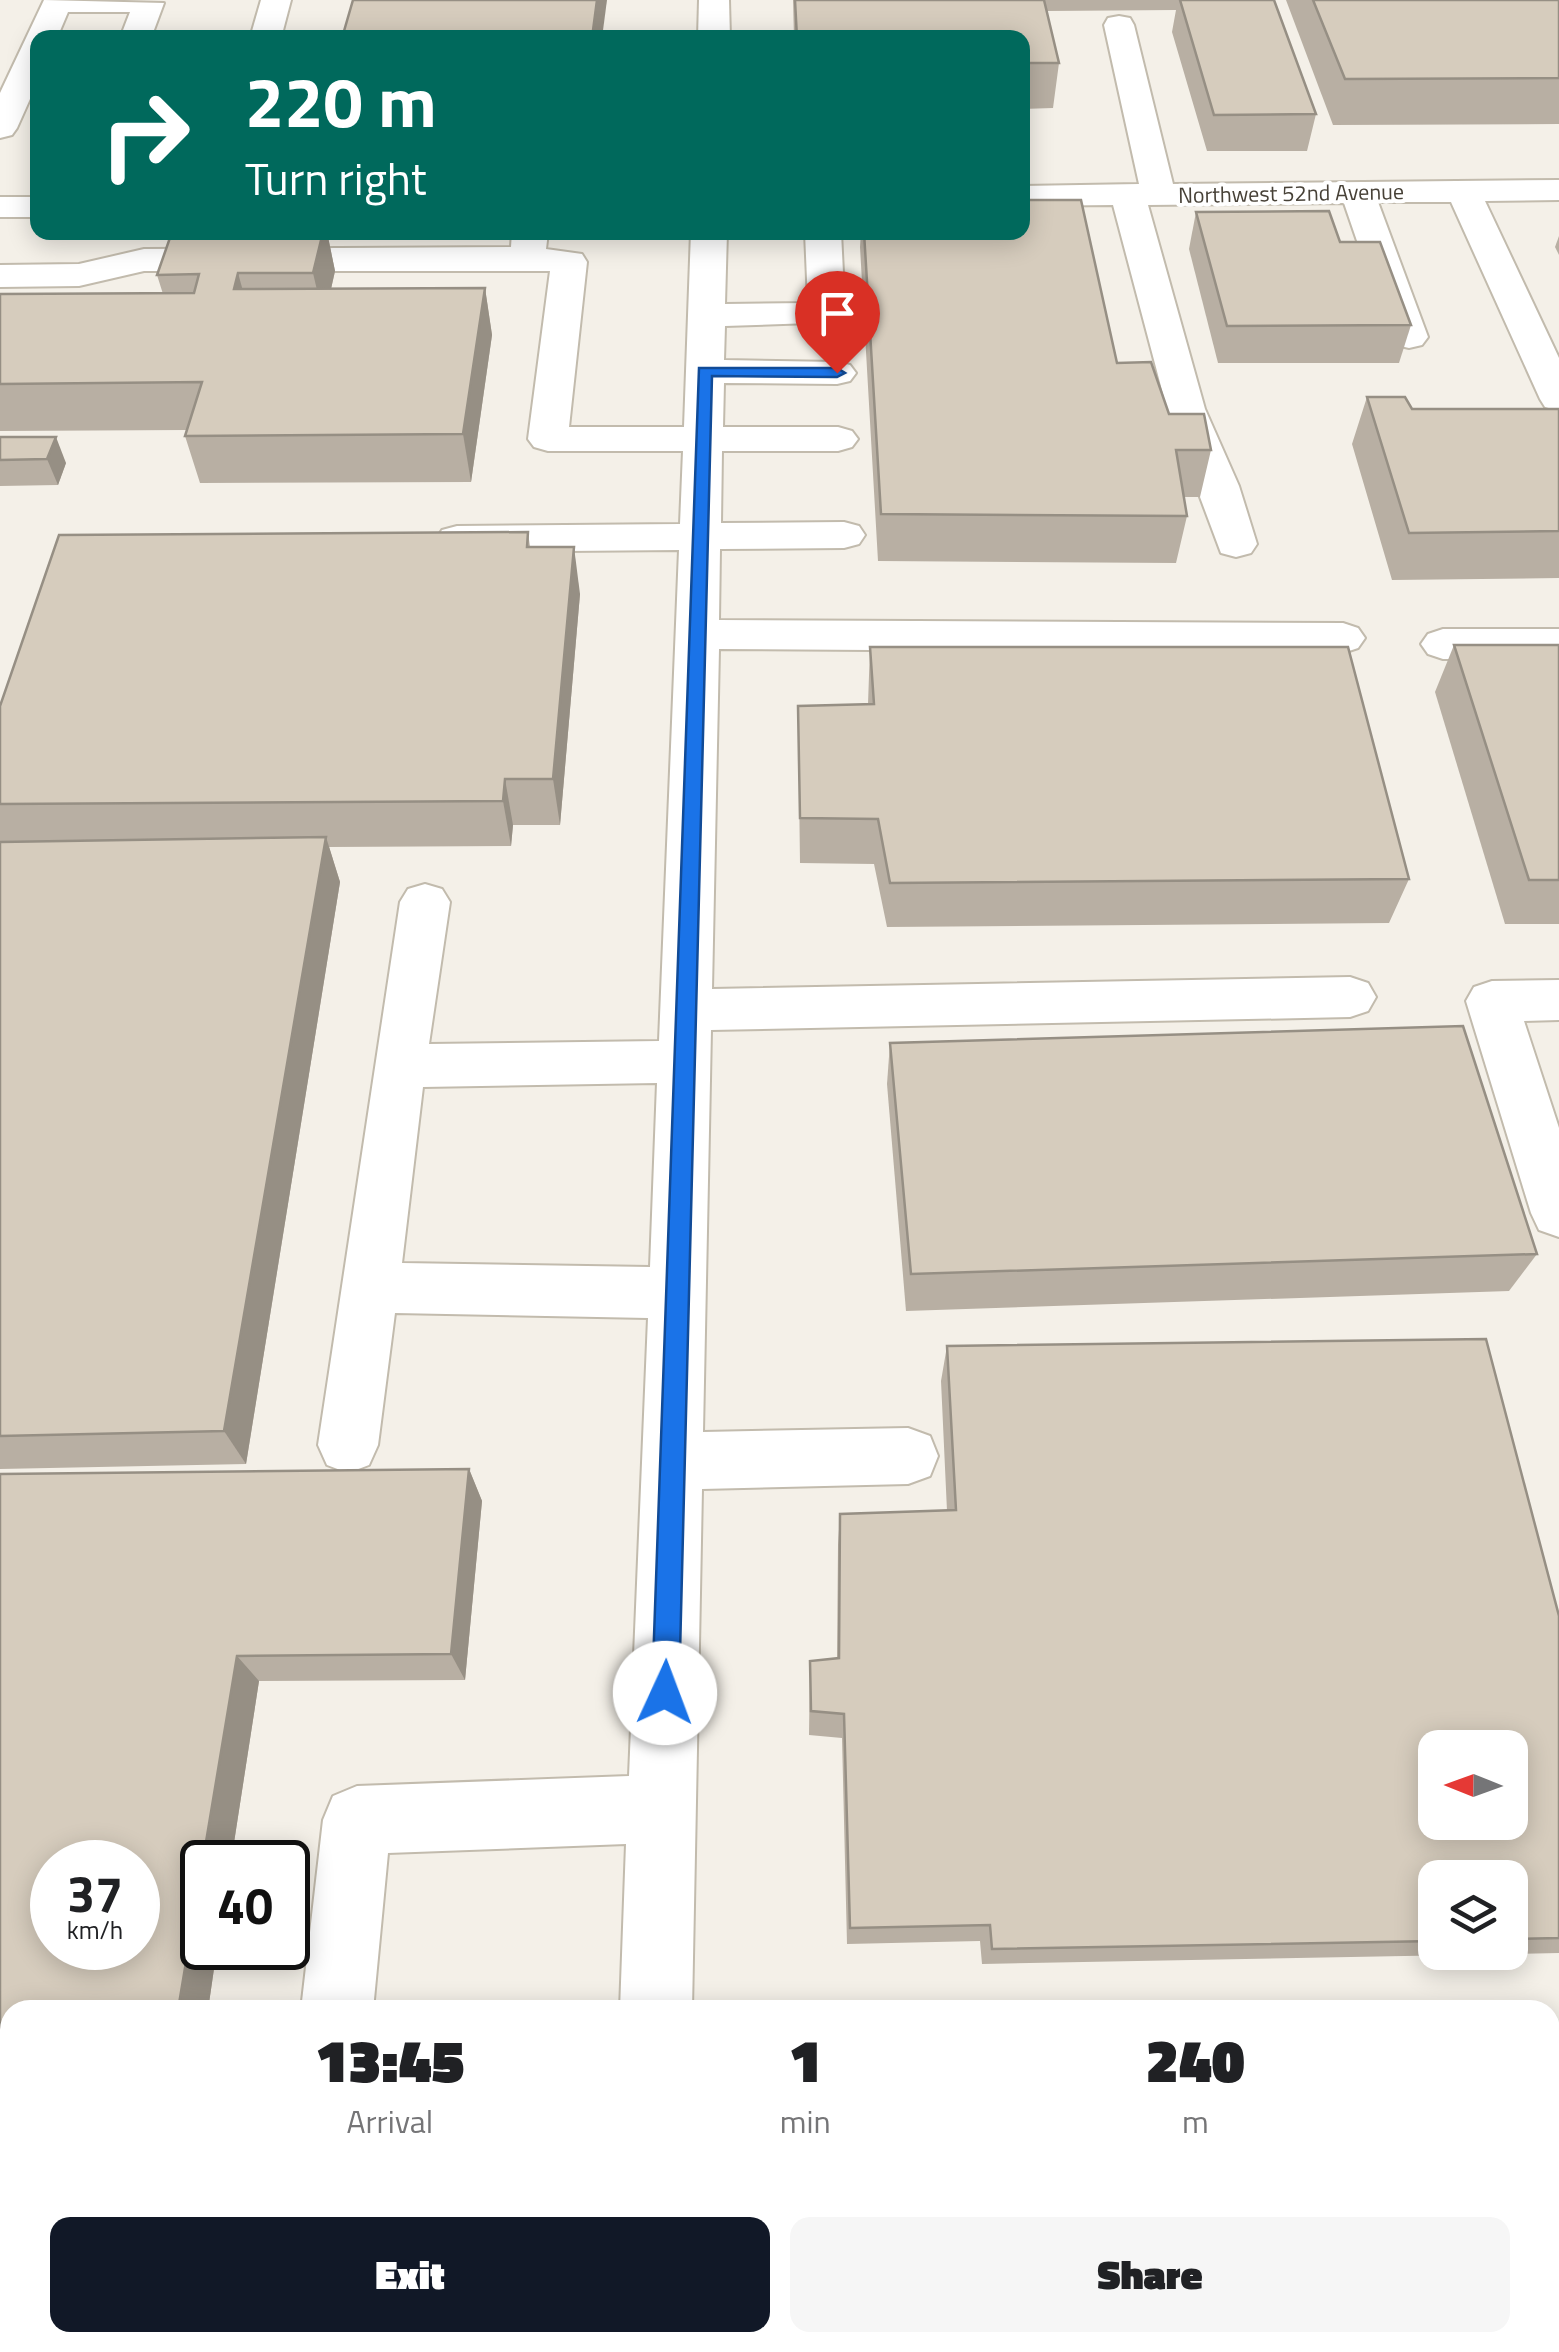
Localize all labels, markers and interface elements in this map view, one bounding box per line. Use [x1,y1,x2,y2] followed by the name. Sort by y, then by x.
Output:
[245,48,437,154] text: 220 m
[80,70,210,200] icon: right
[245,144,427,212] text: Turn right
[1178,174,1404,212] street label: Northwest 52nd Avenue
[795,271,880,374] pin
[810,286,865,341] icon: arrive
[613,1641,717,1745] position arrow
[1418,1730,1528,1840] north arrow
[1418,1730,1528,1970] map controls
[180,1840,310,1970] speed limit sign: 40
[67,1855,123,1931] text: 37
[1418,1860,1528,1970] button: layers
[67,1911,123,1949] text: km/h
[315,2014,464,2105] text: 13:45
[789,2014,822,2105] text: 1
[1146,2014,1245,2105] text: 240
[346,2097,433,2145] text: Arrival
[780,2097,831,2145] text: min
[1182,2097,1209,2145] text: m
[50,2217,770,2332] button: Exit
[790,2217,1510,2332] button: Share

